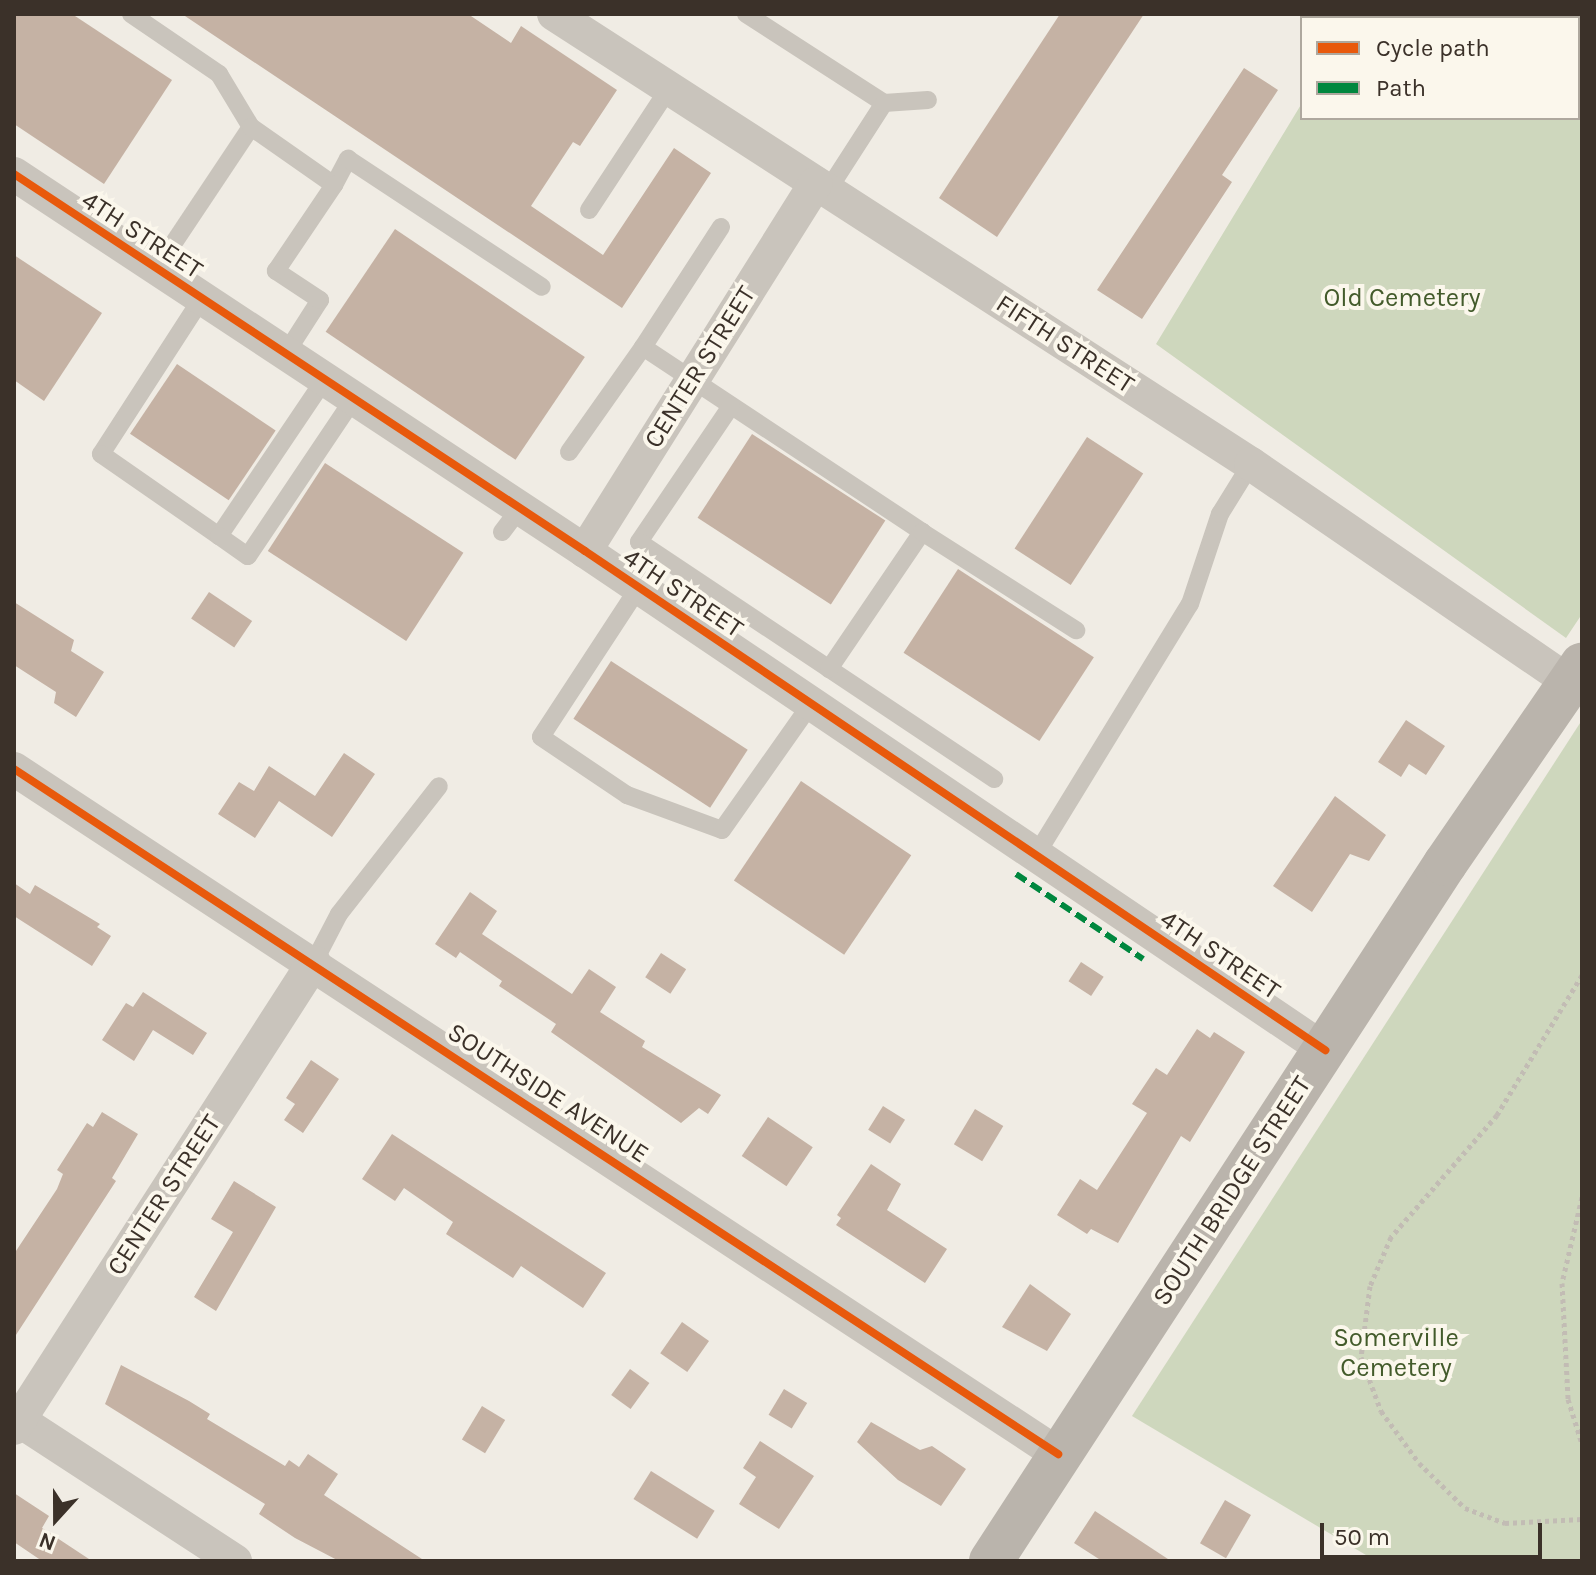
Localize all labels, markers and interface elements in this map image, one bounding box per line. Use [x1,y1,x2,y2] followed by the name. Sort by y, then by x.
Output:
[1300,16,1580,120] legend
[1376,34,1490,62] text: Cycle path
[1376,74,1426,102] text: Path
[76,184,208,286] street label: 4TH STREET
[638,280,762,454] street label: CENTER STREET
[1323,282,1481,314] park label: Old Cemetery
[990,288,1140,400] street label: FIFTH STREET
[617,541,749,645] street label: 4TH STREET
[1154,903,1286,1007] street label: 4TH STREET
[442,1016,654,1170] street label: SOUTHSIDE AVENUE
[1146,1071,1318,1311] street label: SOUTH BRIDGE STREET
[101,1109,227,1281] street label: CENTER STREET
[1333,1322,1459,1384] park label: Somerville Cemetery
[16,1479,96,1559] north arrow
[1324,1507,1546,1557] scale bar
[1334,1523,1390,1551] text: 50 m
[35,1526,59,1556] text: N

